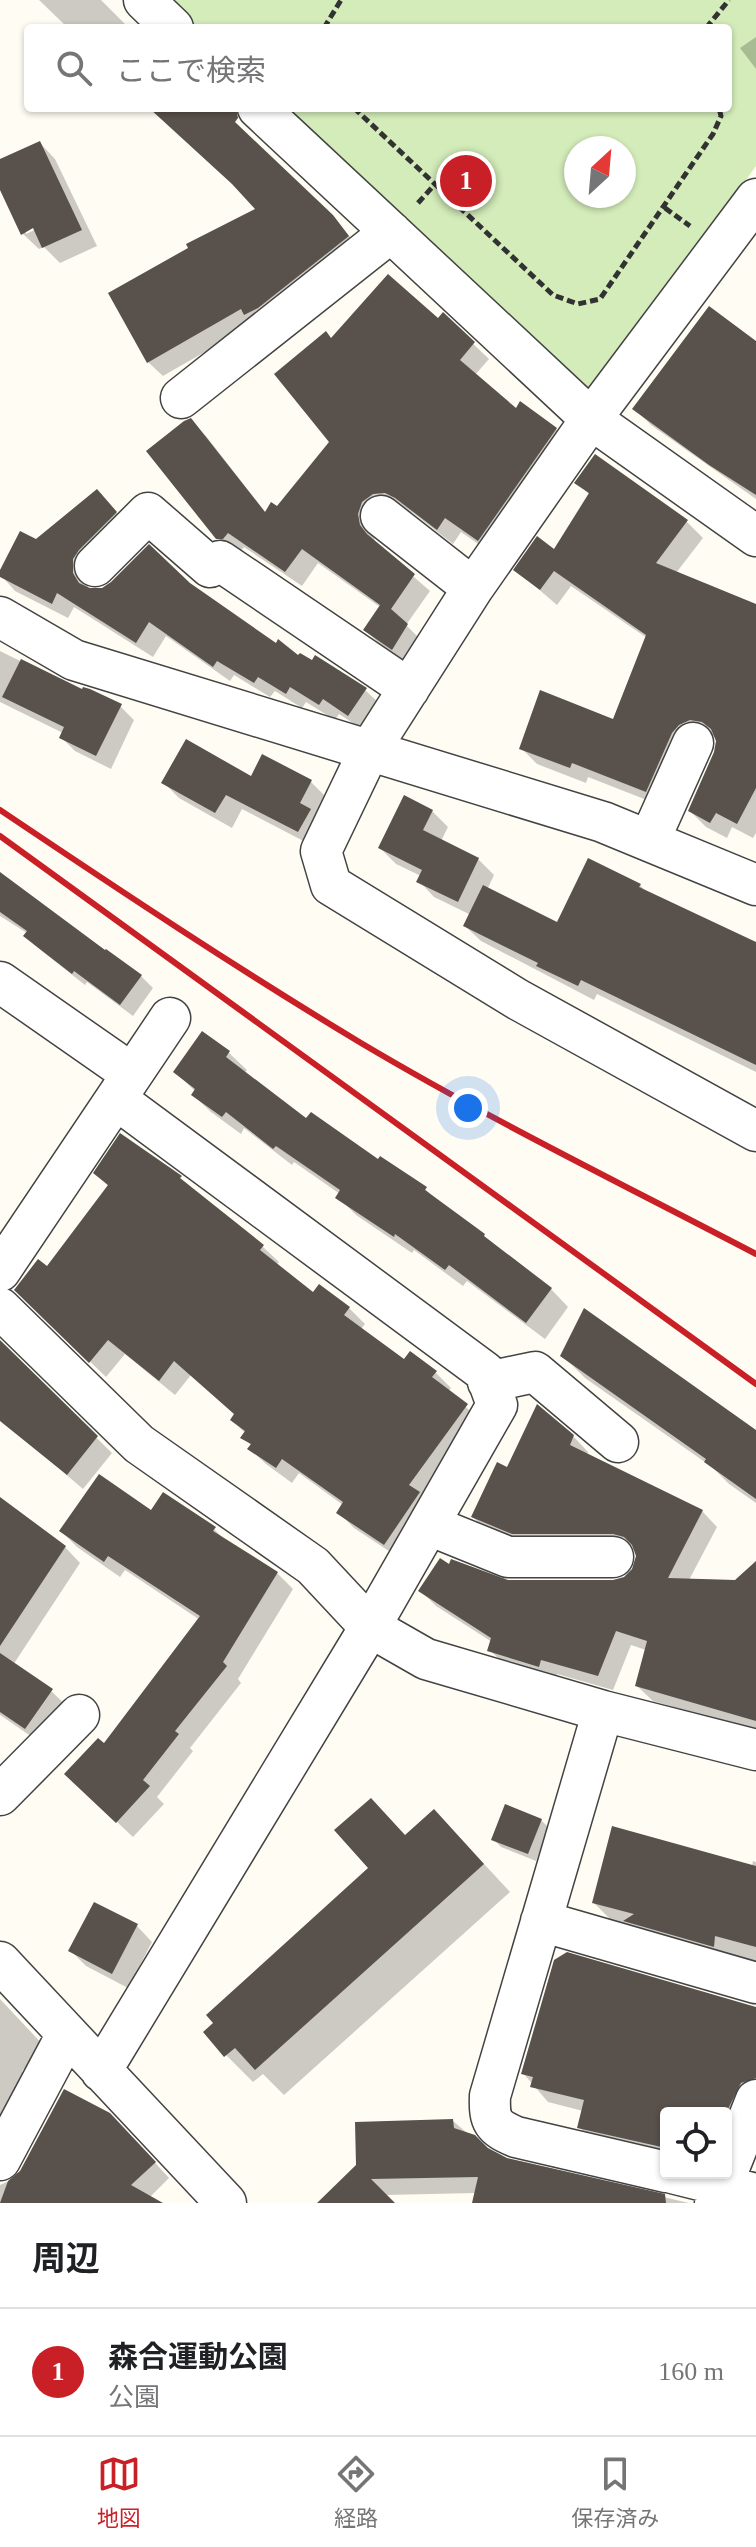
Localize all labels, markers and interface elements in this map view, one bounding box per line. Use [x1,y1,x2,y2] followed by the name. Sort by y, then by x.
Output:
[24,24,732,112] search box
[52,46,96,90] icon: search
[116,54,266,87] text: ここで検索
[564,136,636,208] north arrow
[440,151,492,211] pin: 1
[448,1088,488,1128] your location
[660,2107,732,2179] map controls
[660,2107,732,2179] button: locate
[32,2240,100,2277] text: 周辺
[108,2340,288,2373] text: 森合運動公園
[52,2357,65,2386] text: 1
[658,2357,724,2386] text: 160 m
[108,2383,160,2412] text: 公園
[97,2452,141,2532] tab: 地図
[334,2452,378,2532] tab: 経路
[571,2452,659,2532] tab: 保存済み

